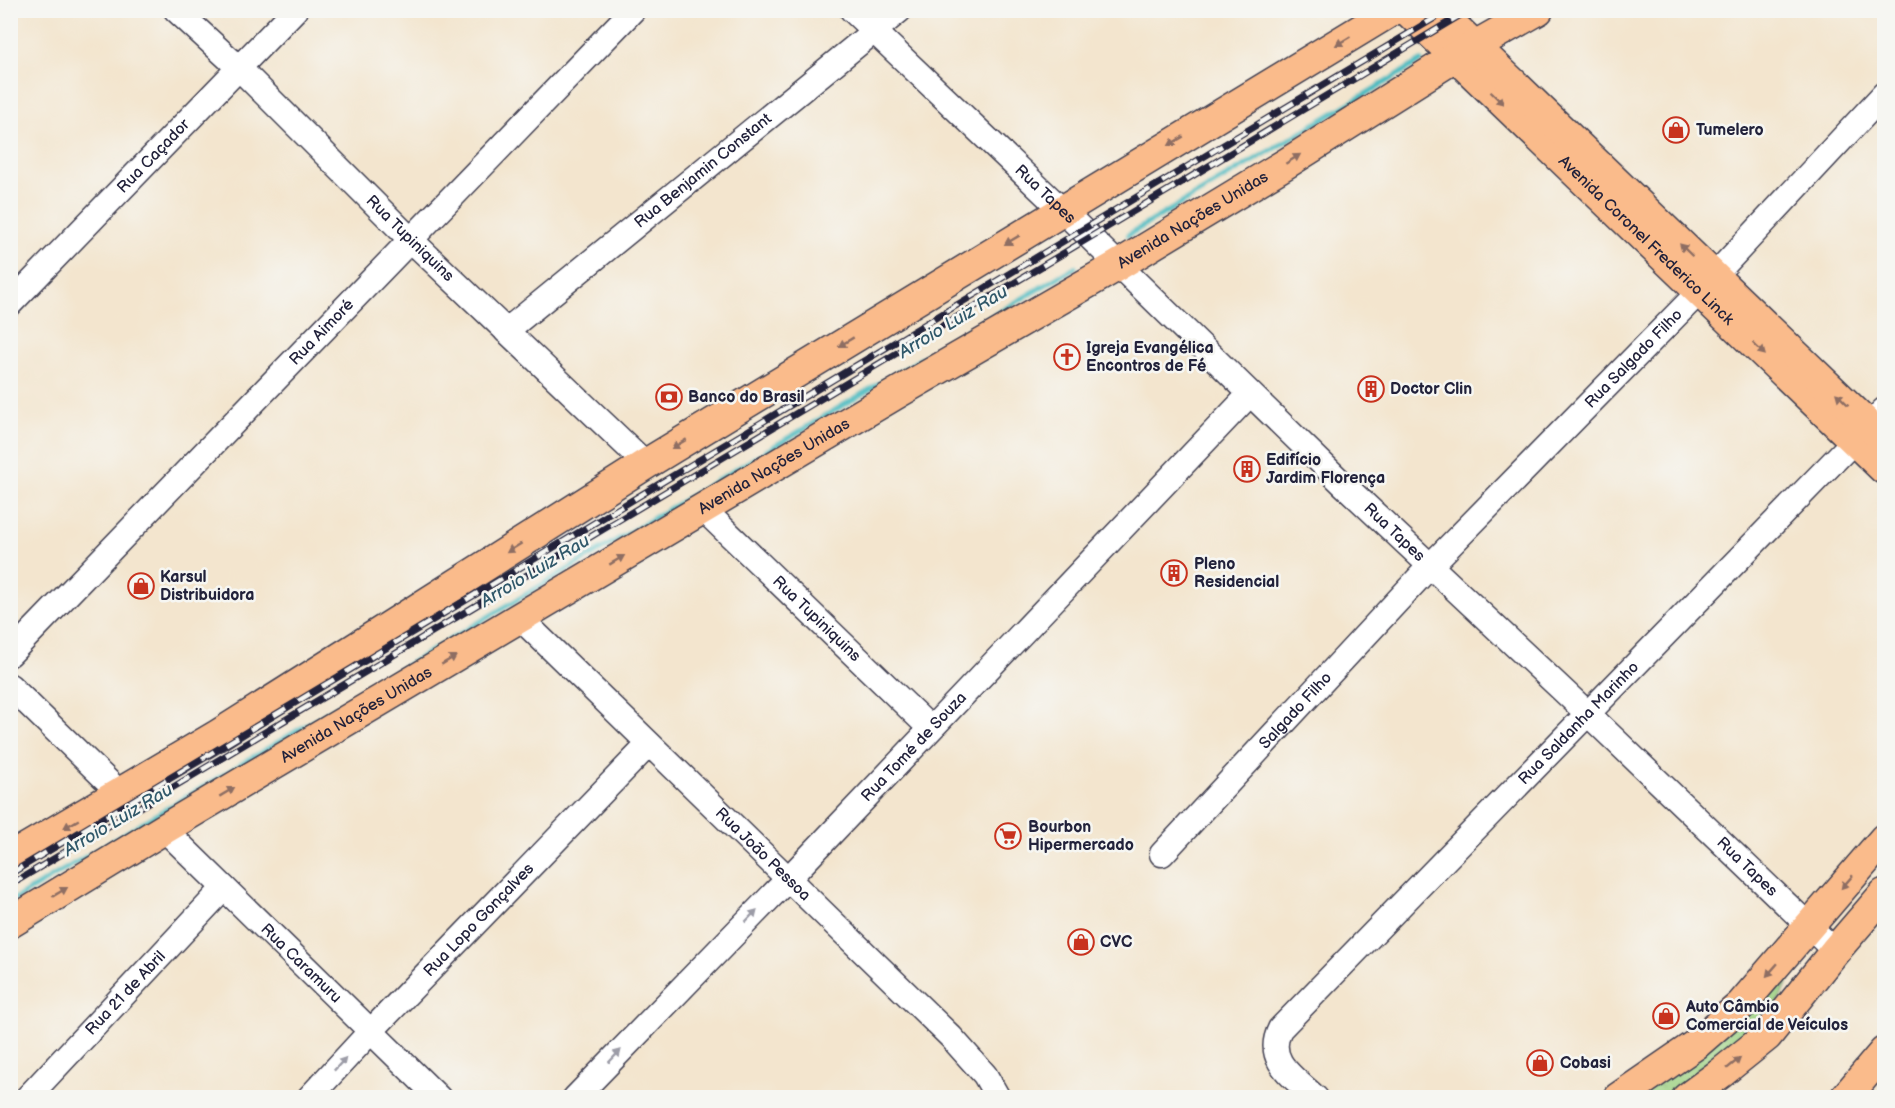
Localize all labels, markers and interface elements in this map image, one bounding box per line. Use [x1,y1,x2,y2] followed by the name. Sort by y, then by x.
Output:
[1335,35,1351,46] one-way arrow
[1489,90,1503,104] one-way arrow
[631,109,775,232] street label: Rua Benjamin Constant
[113,115,194,197] street label: Rua Caçador
[1661,115,1691,145] shop icon: Tumelero
[1696,121,1764,140] place label: Tumelero
[1168,136,1184,147] one-way arrow
[1555,151,1738,329] street label: Avenida Coronel Frederico Linck
[1285,154,1301,165] one-way arrow
[1011,161,1080,228] street label: Rua Tapes
[1114,167,1272,273] street label: Avenida Nações Unidas
[362,191,458,285] street label: Rua Tupiniquins
[1004,235,1020,246] one-way arrow
[1679,243,1694,257] one-way arrow
[894,281,1011,363] water label: Arroio Luiz Rau
[285,295,358,369] street label: Rua Aimoré
[1581,305,1686,412] street label: Rua Salgado Filho
[838,337,854,348] one-way arrow
[1086,339,1214,376] place label: Igreja Evangélica Encontros de Fé
[1052,342,1082,372] church icon: Igreja Evangélica Encontros de Fé
[1751,342,1766,356] one-way arrow
[1356,374,1386,404] building icon: Doctor Clin
[1390,380,1472,399] place label: Doctor Clin
[654,382,684,412] bank icon: Banco do Brasil
[688,388,805,407] place label: Banco do Brasil
[1836,393,1850,407] one-way arrow
[695,414,853,519] street label: Avenida Nações Unidas
[671,438,687,449] one-way arrow
[1266,451,1385,488] place label: Edifício Jardim Florença
[1232,454,1262,484] building icon: Edifício Jardim Florença
[1360,499,1429,566] street label: Rua Tapes
[476,530,593,612] water label: Arroio Luiz Rau
[506,542,522,553] one-way arrow
[609,555,625,566] one-way arrow
[1194,555,1279,592] place label: Pleno Residencial
[1159,558,1189,588] building icon: Pleno Residencial
[160,568,255,605] place label: Karsul Distribuidora
[126,571,156,601] shop icon: Karsul Distribuidora
[769,572,865,666] street label: Rua Tupiniquins
[441,655,458,665] one-way arrow
[1514,658,1643,789] street label: Rua Saldanha Marinho
[277,662,435,767] street label: Avenida Nações Unidas
[1255,668,1336,753] street label: Salgado Filho
[857,688,971,806] street label: Rua Tomé de Souza
[59,779,176,861] water label: Arroio Luiz Rau
[219,786,235,797] one-way arrow
[711,804,815,905] street label: Rua João Pessoa
[63,818,79,829] one-way arrow
[1028,818,1134,855] place label: Bourbon Hipermercado
[993,821,1023,851] supermarket icon: Bourbon Hipermercado
[1713,833,1781,900] street label: Rua Tapes
[419,859,538,981] street label: Rua Lopo Gonçalves
[1841,874,1854,889] one-way arrow
[52,887,68,898] one-way arrow
[744,909,758,923] one-way arrow
[257,920,346,1007] street label: Rua Caramuru
[1066,927,1096,957] shop icon: CVC
[1100,933,1132,952] place label: CVC
[82,947,170,1039] street label: Rua 21 de Abril
[1766,962,1779,977] one-way arrow
[1685,998,1848,1035] place label: Auto Câmbio Comercial de Veículos
[1651,1001,1681,1031] shop icon: Auto Câmbio Comercial de Veículos
[1525,1048,1555,1078] shop icon: Cobasi
[608,1049,622,1063] one-way arrow
[1560,1054,1611,1073] place label: Cobasi
[333,1057,346,1072] one-way arrow
[1727,1057,1742,1069] one-way arrow

